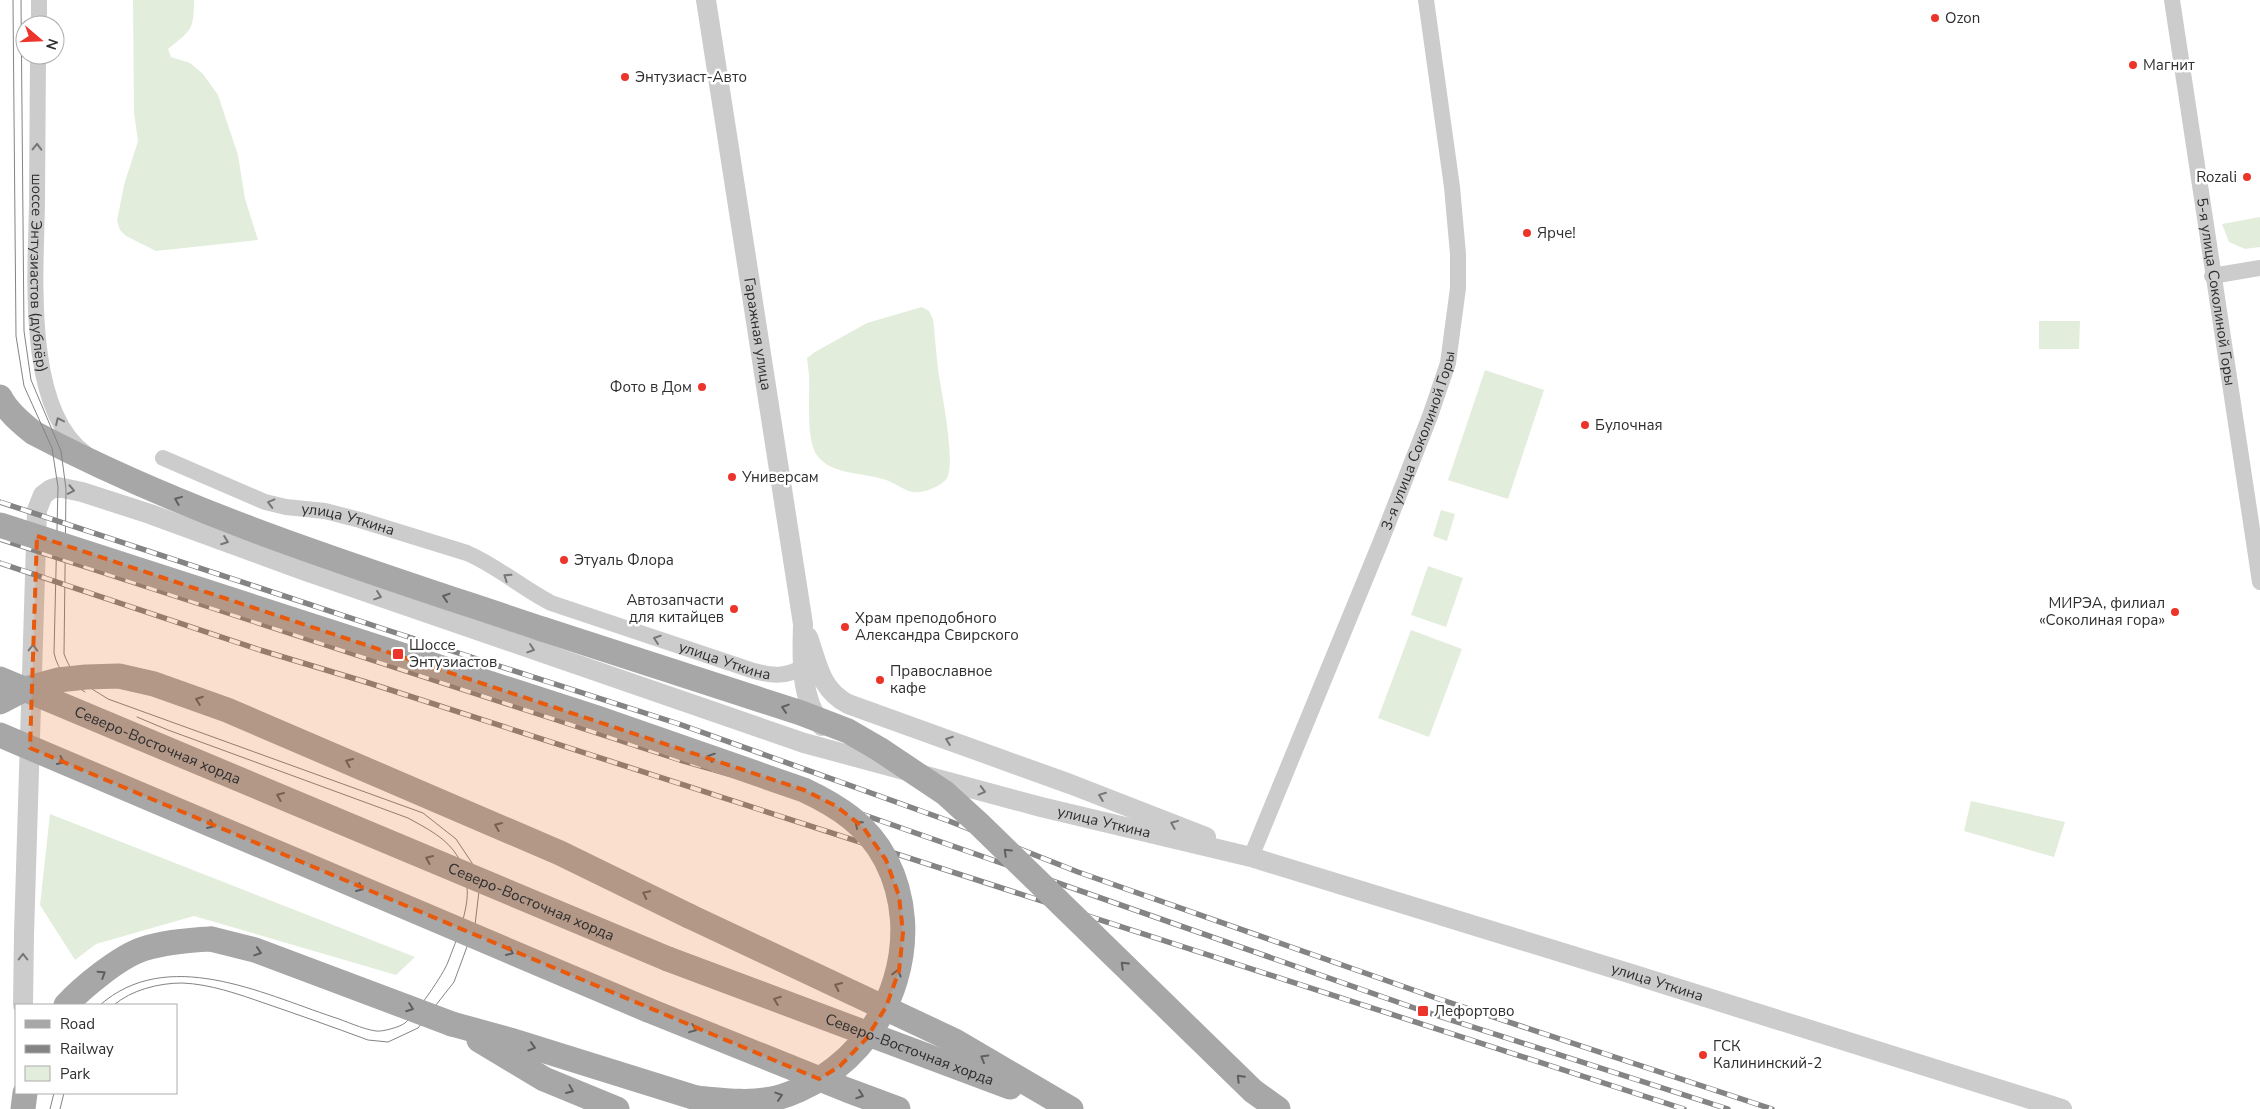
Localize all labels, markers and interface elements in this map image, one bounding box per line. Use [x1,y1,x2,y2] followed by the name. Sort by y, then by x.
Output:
[1945,8,1980,28] place label: Ozon
[1929,12,1941,24] marker: Ozon
[15,15,65,65] north arrow
[41,36,63,52] text: N
[2143,55,2195,75] place label: Магнит
[2127,59,2139,71] marker: Магнит
[635,67,747,87] place label: Энтузиаст-Авто
[619,71,631,83] marker: Энтузиаст-Авто
[32,143,42,151] one-way arrow
[2196,167,2237,187] place label: Rozali
[2241,171,2253,183] marker: Rozali
[25,174,53,374] street label: шоссе Энтузиастов (дублёр)
[2192,196,2240,387] street label: 5-я улица Соколиной Горы
[1537,223,1576,243] place label: Ярче!
[1521,227,1533,239] marker: Ярче!
[739,276,777,392] street label: Гаражная улица
[1376,350,1459,533] street label: 3-я улица Соколиной Горы
[610,377,692,397] place label: Фото в Дом
[696,381,708,393] marker: Фото в Дом
[1595,415,1663,435] place label: Булочная
[55,417,65,426] one-way arrow
[1579,419,1591,431] marker: Булочная
[741,467,819,487] place label: Универсам
[726,471,738,483] marker: Универсам
[66,484,75,494] one-way arrow
[174,496,183,507] one-way arrow
[267,499,275,509] one-way arrow
[300,499,397,540] street label: улица Уткина
[220,535,228,545] one-way arrow
[574,550,674,570] place label: Этуаль Флора
[558,554,570,566] marker: Этуаль Флора
[504,574,513,583] one-way arrow
[373,590,381,600] one-way arrow
[626,590,724,627] place label: Автозапчасти для китайцев
[442,592,451,602] one-way arrow
[2039,593,2165,630] place label: МИРЭА, филиал «Соколиная гора»
[728,603,740,615] marker: Автозапчасти для китайцев
[2169,606,2181,618] marker: МИРЭА, филиал «Соколиная гора»
[855,608,1019,645] place label: Храм преподобного Александра Свирского
[839,621,851,633] marker: Храм преподобного Александра Свирского
[653,634,662,644] one-way arrow
[409,635,497,672] place label: Шоссе Энтузиастов
[676,637,772,684] street label: улица Уткина
[527,643,535,653] one-way arrow
[28,644,38,652] one-way arrow
[391,647,405,661] marker: Шоссе Энтузиастов
[890,661,992,698] place label: Православное кафе
[874,674,886,686] marker: Православное кафе
[195,696,203,706] one-way arrow
[71,701,244,789] street label: Северо-Восточная хорда
[782,703,790,713] one-way arrow
[946,736,954,746] one-way arrow
[708,753,716,763] one-way arrow
[56,754,65,765] one-way arrow
[345,758,354,769] one-way arrow
[977,785,985,795] one-way arrow
[276,792,284,802] one-way arrow
[1098,792,1107,802] one-way arrow
[1055,801,1153,843] street label: улица Уткина
[206,819,214,829] one-way arrow
[1170,820,1179,830] one-way arrow
[855,821,864,829] one-way arrow
[494,822,503,833] one-way arrow
[1004,848,1013,857] one-way arrow
[425,855,434,865] one-way arrow
[445,858,618,945] street label: Северо-Восточная хорда
[355,882,364,893] one-way arrow
[642,890,651,901] one-way arrow
[505,945,514,956] one-way arrow
[253,946,262,956] one-way arrow
[18,952,29,960] one-way arrow
[1609,958,1706,1006] street label: улица Уткина
[1121,962,1130,971] one-way arrow
[892,970,902,978] one-way arrow
[97,971,106,980] one-way arrow
[835,982,844,992] one-way arrow
[774,996,782,1006] one-way arrow
[1434,1001,1514,1021] place label: Лефортово
[405,1002,414,1012] one-way arrow
[15,1004,178,1094] legend
[1416,1004,1430,1018] marker: Лефортово
[822,1009,997,1090] street label: Северо-Восточная хорда
[60,1014,95,1034] text: Road
[688,1022,697,1033] one-way arrow
[1713,1036,1822,1073] place label: ГСК Калининский-2
[60,1039,114,1059] text: Railway
[527,1041,536,1051] one-way arrow
[1697,1049,1709,1061] marker: ГСК Калининский-2
[980,1054,989,1064] one-way arrow
[60,1064,90,1084] text: Park
[1237,1075,1246,1084] one-way arrow
[566,1084,574,1094] one-way arrow
[855,1089,864,1099] one-way arrow
[774,1092,782,1102] one-way arrow

